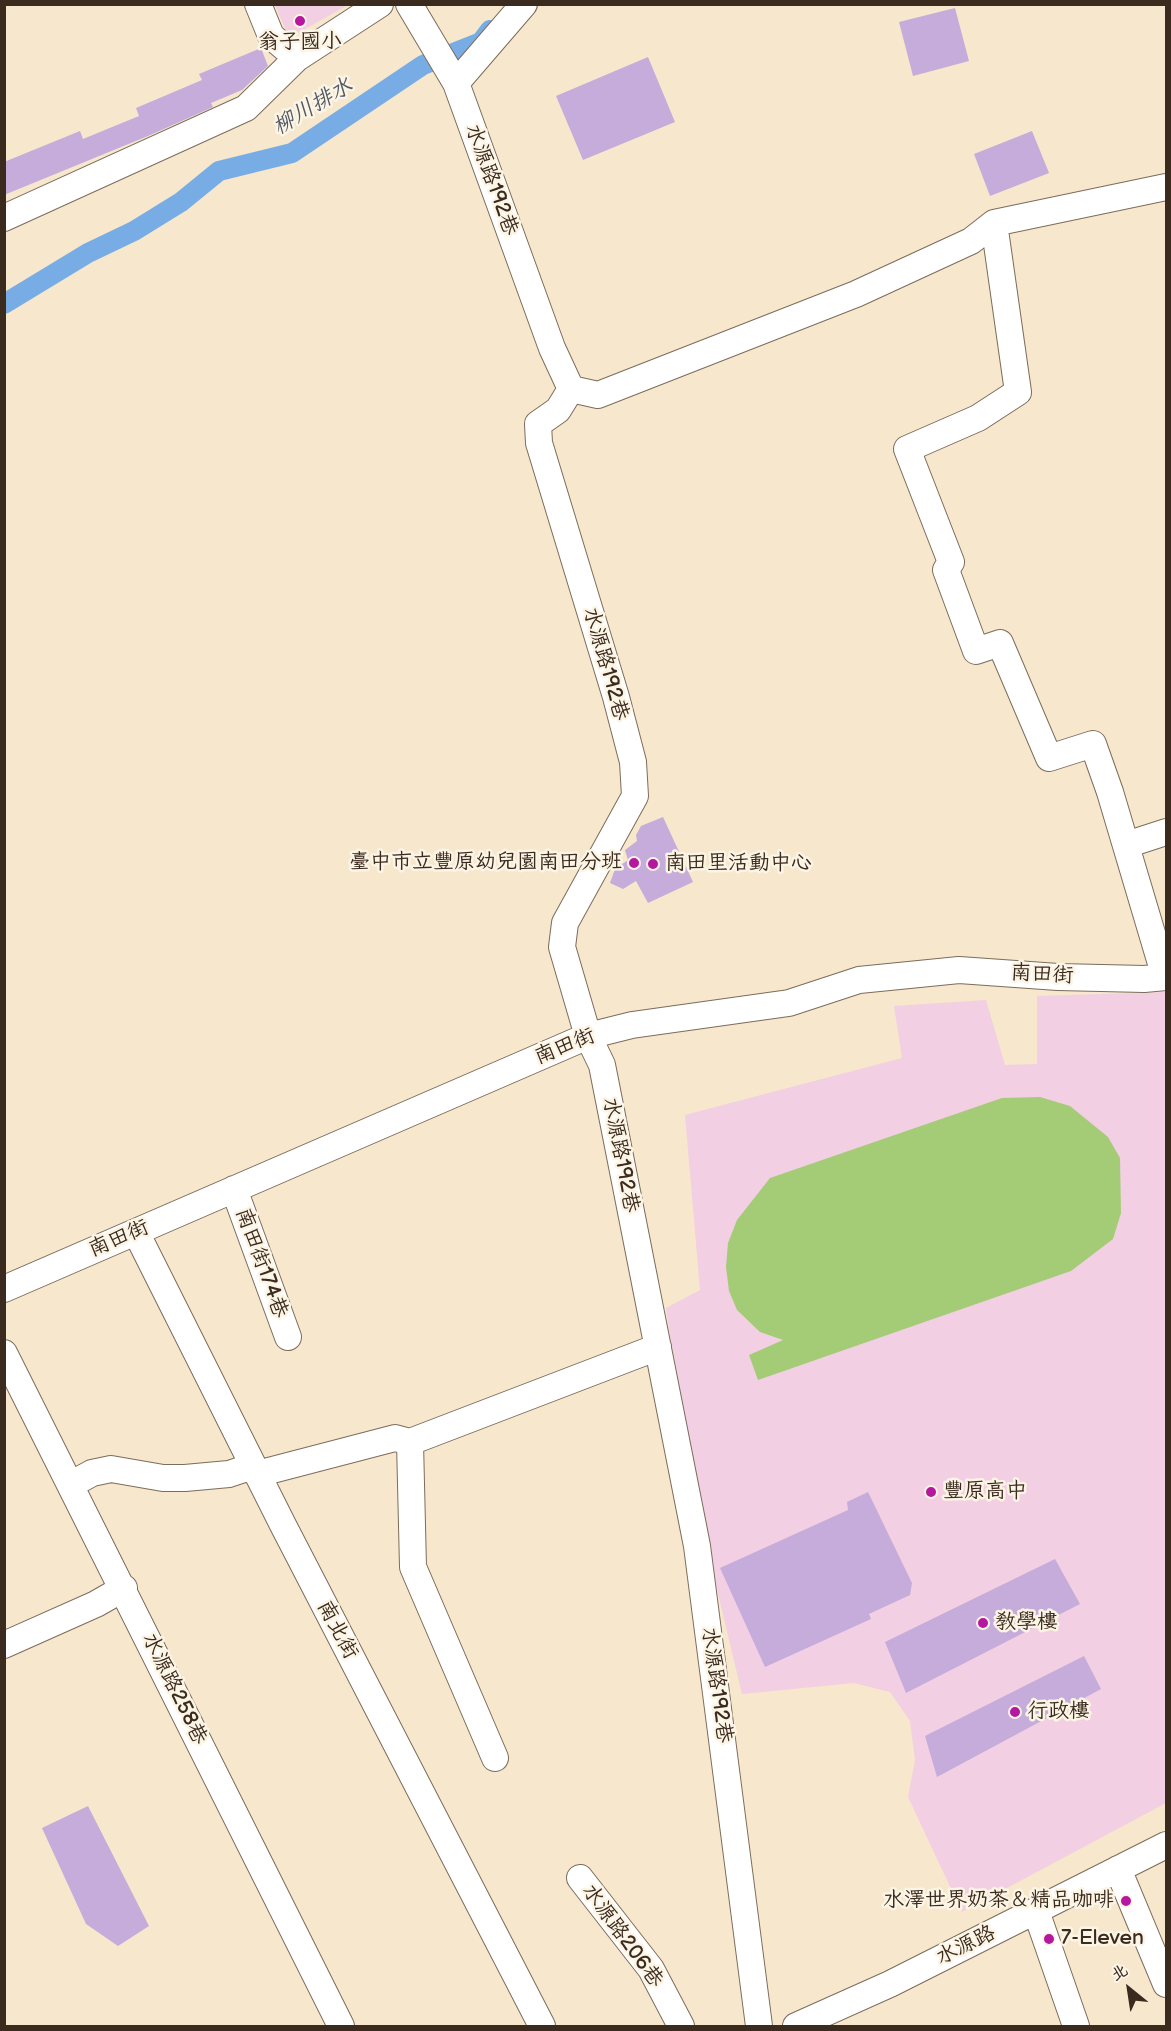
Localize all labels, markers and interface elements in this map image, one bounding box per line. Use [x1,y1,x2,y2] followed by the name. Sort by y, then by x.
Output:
[293,14,307,28] marker: 翁子國小
[258,30,342,56] place label: 翁子國小
[268,73,358,141] water label: 柳川排水
[459,121,523,239] street label: 水源路192巷
[577,604,633,724] street label: 水源路192巷
[349,850,622,876] place label: 臺中市立豐原幼兒園南田分班
[665,851,812,877] place label: 南田里活動中心
[627,856,641,870] marker: 臺中市立豐原幼兒園南田分班
[646,857,660,871] marker: 南田里活動中心
[1010,961,1074,989] street label: 南田街
[531,1024,599,1070] street label: 南田街
[597,1095,643,1215] street label: 水源路192巷
[229,1205,293,1321] street label: 南田街174巷
[85,1215,153,1263] street label: 南田街
[943,1479,1027,1505] place label: 豐原高中
[924,1485,938,1499] marker: 豐原高中
[311,1596,363,1664] street label: 南北街
[995,1610,1058,1636] place label: 教學樓
[976,1616,990,1630] marker: 教學樓
[695,1625,737,1745] street label: 水源路192巷
[136,1629,212,1749] street label: 水源路258巷
[1027,1699,1090,1725] place label: 行政樓
[1008,1705,1022,1719] marker: 行政樓
[576,1879,668,1993] street label: 水源路206巷
[883,1888,1114,1914] place label: 水澤世界奶茶＆精品咖啡
[1119,1894,1133,1908] marker: 水澤世界奶茶＆精品咖啡
[932,1921,1000,1971] street label: 水源路
[1061,1926,1144,1952] place label: 7-Eleven
[1042,1932,1056,1946] marker: 7-Eleven
[1099,1959,1159,2019] north arrow
[1108,1961,1131,1985] text: 北

